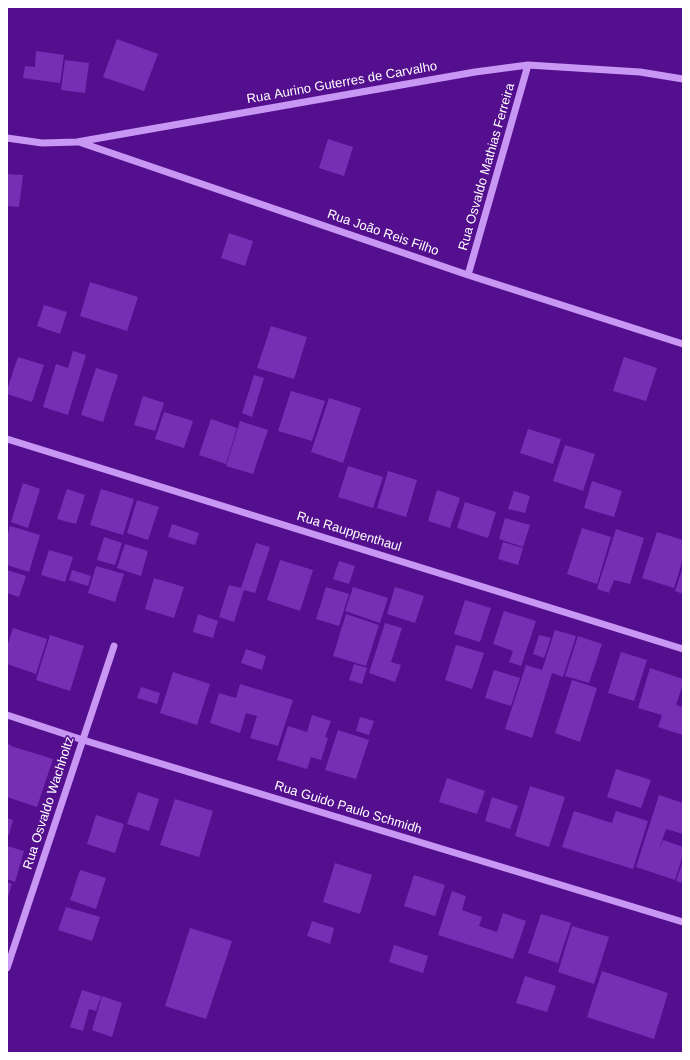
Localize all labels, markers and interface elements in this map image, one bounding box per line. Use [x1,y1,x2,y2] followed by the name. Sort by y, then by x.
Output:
[246,59,438,107] street label: Rua Aurino Guterres de Carvalho
[456,82,518,252] street label: Rua Osvaldo Mathias Ferreira
[325,207,441,259] street label: Rua João Reis Filho
[295,509,403,555] street label: Rua Rauppenthaul
[20,735,78,871] street label: Rua Osvaldo Wachholtz
[272,778,424,838] street label: Rua Guido Paulo Schmidh

